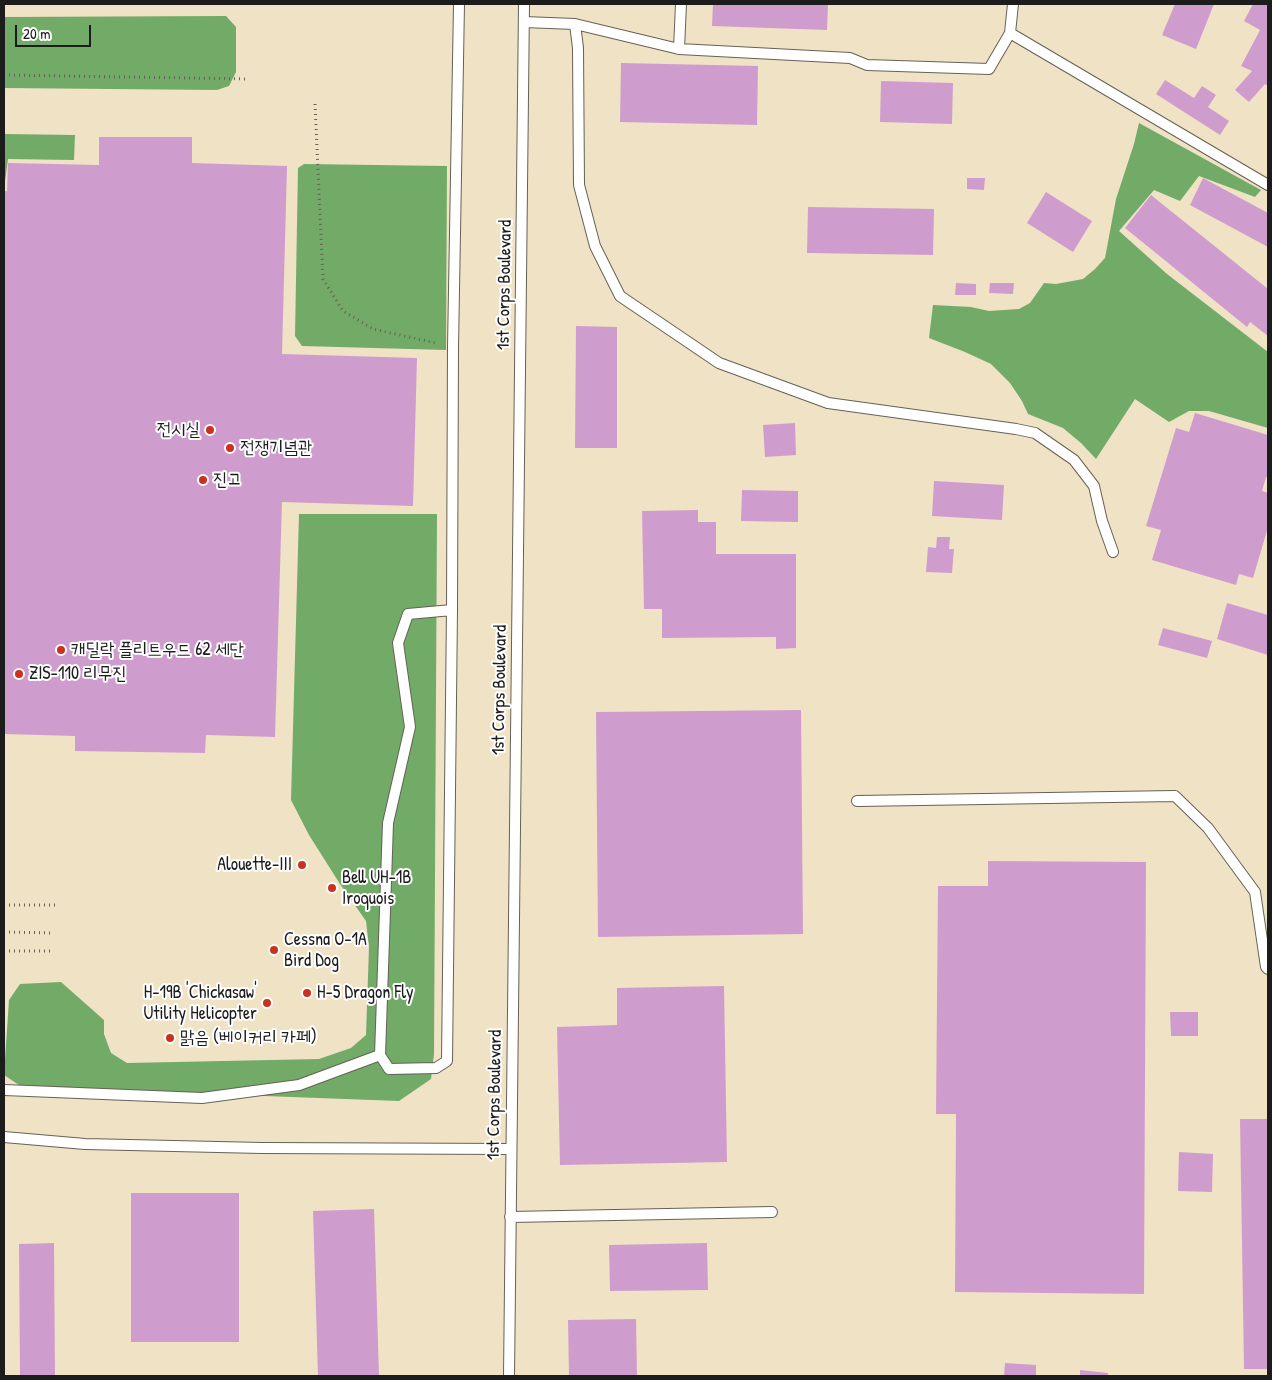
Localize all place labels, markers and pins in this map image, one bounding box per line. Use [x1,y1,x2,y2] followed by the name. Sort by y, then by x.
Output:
[157,419,200,441] place label: 전시실
[204,424,216,436] marker: 전시실
[240,437,312,459] place label: 전쟁기념관
[224,442,236,454] marker: 전쟁기념관
[213,469,242,491] place label: 진고
[197,474,209,486] marker: 진고
[71,639,244,661] place label: 캐딜락 플리트우드 62 세단
[55,644,67,656] marker: 캐딜락 플리트우드 62 세단
[29,663,127,685] place label: ZIS-110 리무진
[13,668,25,680] marker: ZIS-110 리무진
[217,854,292,876] place label: Alouette-III
[296,859,308,871] marker: Alouette-III
[342,867,411,910] place label: Bell UH-1B Iroquois
[326,882,338,894] marker: Bell UH-1B Iroquois
[284,929,367,972] place label: Cessna O-1A Bird Dog
[268,944,280,956] marker: Cessna O-1A Bird Dog
[143,982,257,1024] place label: H-19B 'Chickasaw' Utility Helicopter
[317,982,414,1004] place label: H-5 Dragon Fly
[301,987,313,999] marker: H-5 Dragon Fly
[261,997,273,1009] marker: H-19B 'Chickasaw' Utility Helicopter
[180,1027,317,1049] place label: 맑음 (베이커리 카페)
[164,1032,176,1044] marker: 맑음 (베이커리 카페)

